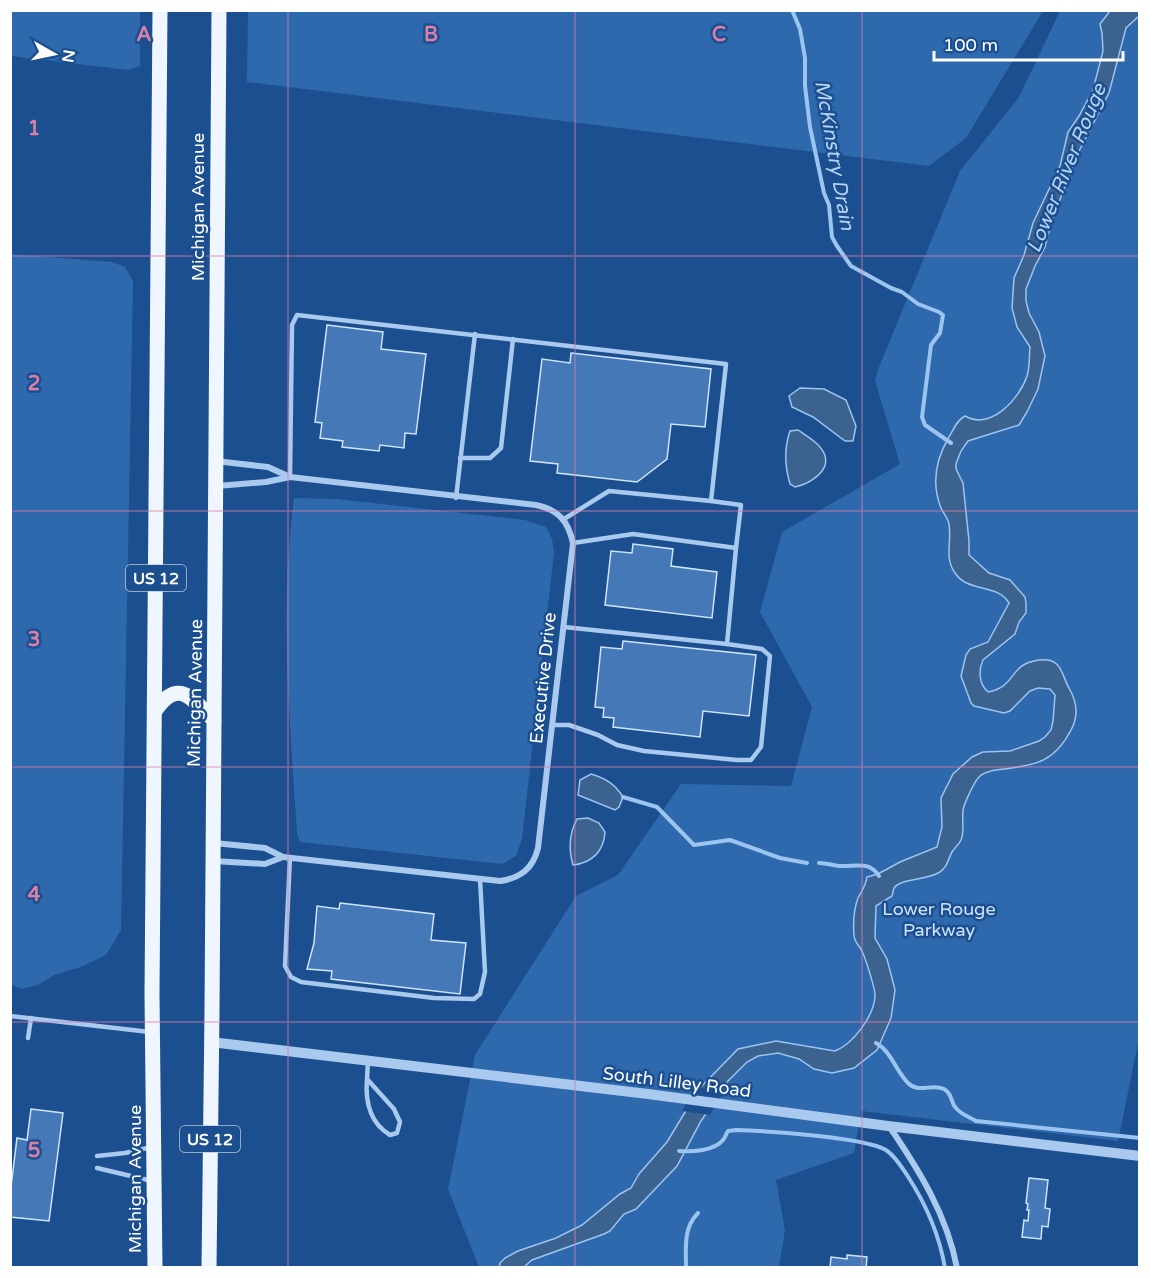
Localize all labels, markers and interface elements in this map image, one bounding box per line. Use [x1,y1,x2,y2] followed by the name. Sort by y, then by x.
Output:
[137,23,152,47] text: A
[424,23,438,47] text: B
[712,23,726,47] text: C
[24,24,84,84] north arrow
[934,24,1123,62] scale bar
[943,34,998,56] text: 100 m
[57,48,79,64] text: N
[809,78,859,233] water label: McKinstry Drain
[1022,79,1112,256] water label: Lower River Rouge
[28,117,40,141] text: 1
[187,133,209,281] street label: Michigan Avenue
[28,372,40,396] text: 2
[126,565,186,591] road number: US 12
[525,611,561,745] street label: Executive Drive
[183,619,207,767] street label: Michigan Avenue
[28,628,40,652] text: 3
[28,883,41,907] text: 4
[882,898,996,941] park label: Lower Rouge Parkway
[602,1062,752,1102] street label: South Lilley Road
[124,1105,146,1253] street label: Michigan Avenue
[180,1126,240,1152] road number: US 12
[28,1139,40,1163] text: 5

